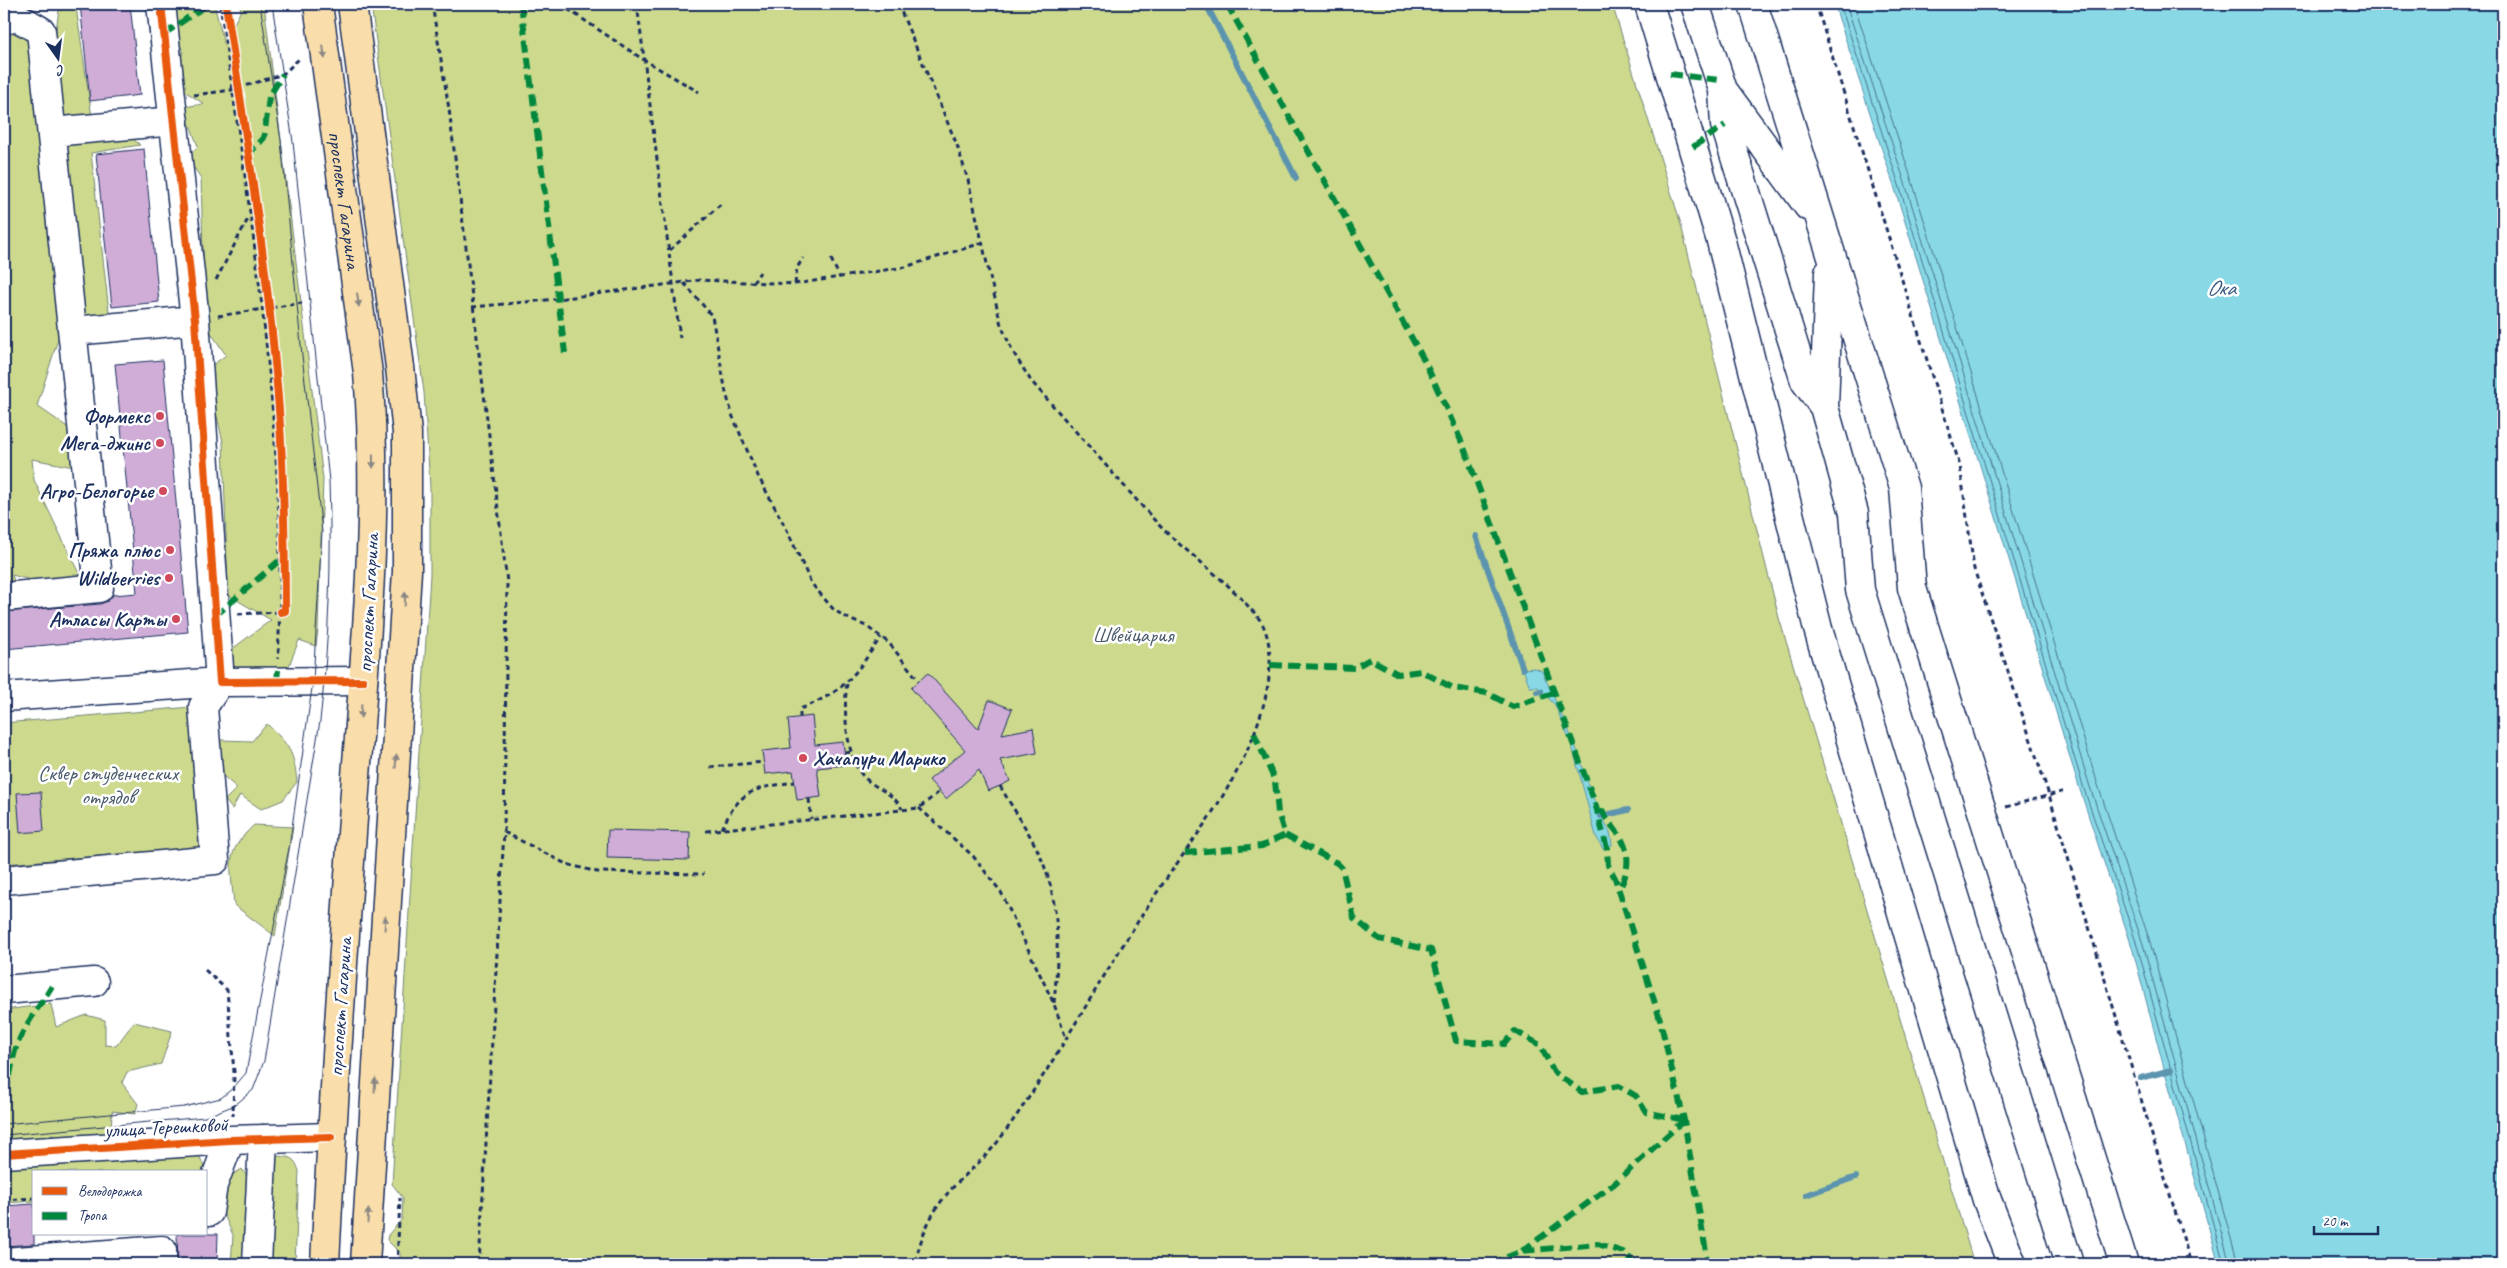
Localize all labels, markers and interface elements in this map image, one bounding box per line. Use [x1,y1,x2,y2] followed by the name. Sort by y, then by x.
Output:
[32,32,82,82] north arrow
[321,44,329,60] one-way arrow
[54,61,66,80] text: С
[322,130,367,273] street label: проспект Гагарина
[2207,274,2238,302] water label: Ока
[354,292,362,308] one-way arrow
[84,403,151,429] place label: Формекс
[154,410,166,422] marker: Формекс
[60,430,151,456] place label: Мега-джинс
[154,437,166,449] marker: Мега-джинс
[370,454,378,470] one-way arrow
[40,478,155,504] place label: Агро-Белогорье
[157,485,169,497] marker: Агро-Белогорье
[351,531,385,673] street label: проспект Гагарина
[68,537,161,563] place label: Пряжа плюс
[164,544,176,556] marker: Пряжа плюс
[77,565,162,591] place label: Wildberries
[163,572,175,584] marker: Wildberries
[402,590,410,606] one-way arrow
[49,606,168,632] place label: Атласы Карты
[170,613,182,625] marker: Атласы Карты
[1092,622,1175,648] park label: Швейцария
[357,703,365,719] one-way arrow
[813,745,946,771] place label: Хачапури Марико
[392,752,400,768] one-way arrow
[797,752,809,764] marker: Хачапури Марико
[38,760,180,810] park label: Сквер студенческих отрядов
[382,915,390,931] one-way arrow
[322,935,358,1077] street label: проспект Гагарина
[372,1077,380,1093] one-way arrow
[101,1111,230,1143] street label: улица Терешковой
[32,1170,208,1236] legend
[78,1182,142,1201] text: Велодорожка
[2314,1203,2378,1235] scale bar
[78,1206,107,1225] text: Тропа
[364,1207,372,1223] one-way arrow
[2322,1212,2349,1231] text: 20 m

